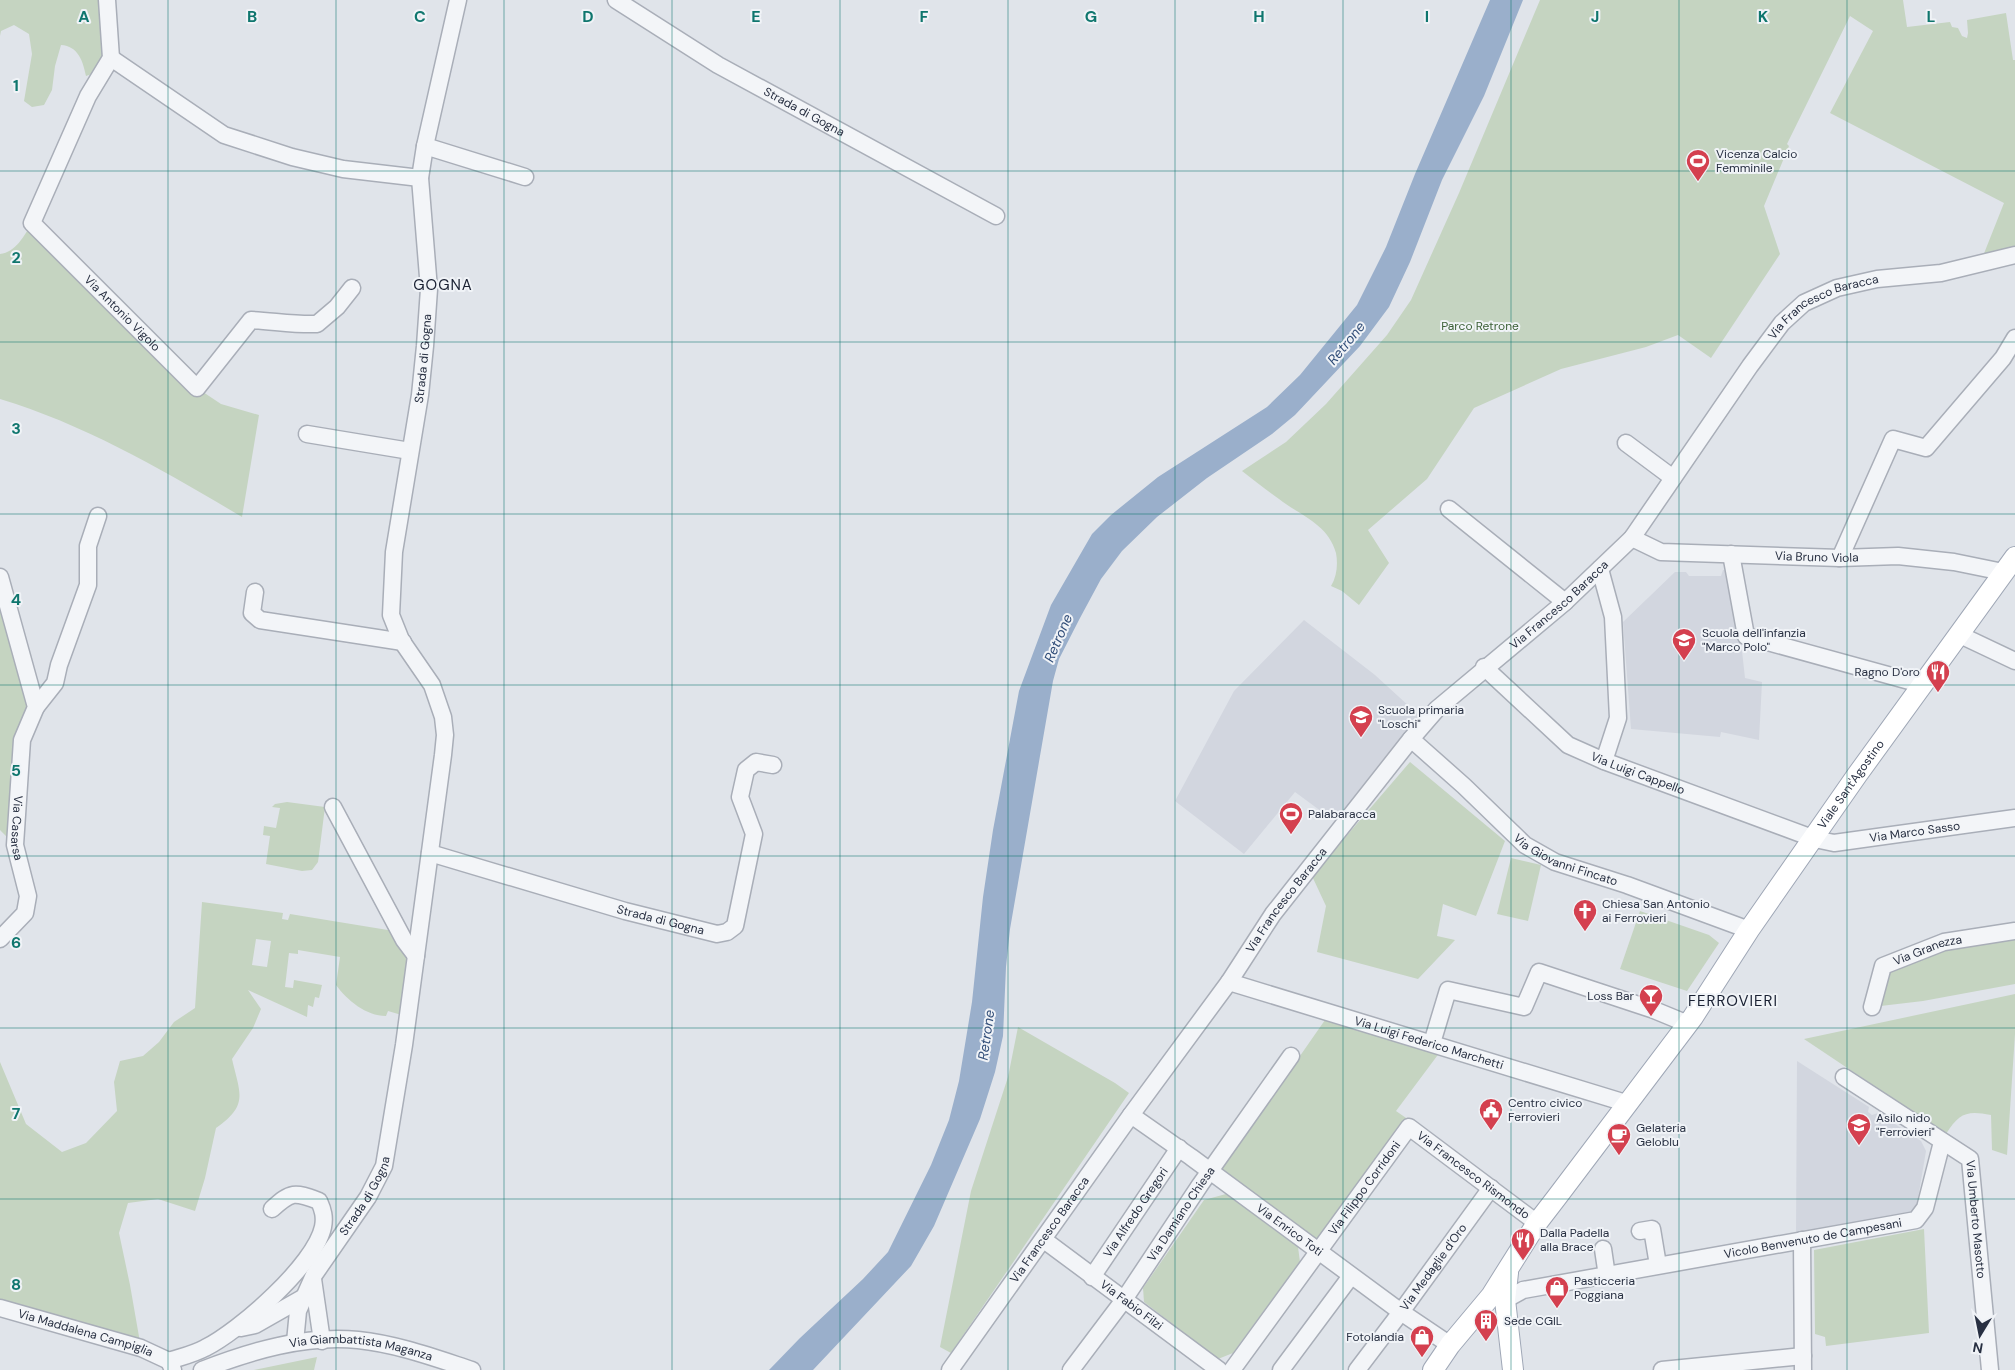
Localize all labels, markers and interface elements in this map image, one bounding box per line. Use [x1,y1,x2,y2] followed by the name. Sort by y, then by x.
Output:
[78,6,90,27] text: A
[247,6,257,27] text: B
[414,6,426,27] text: C
[582,6,594,27] text: D
[751,6,761,27] text: E
[920,6,929,27] text: F
[1085,6,1097,27] text: G
[1253,6,1265,27] text: H
[1425,6,1429,27] text: I
[1591,6,1599,27] text: J
[1758,6,1769,27] text: K
[1927,6,1936,27] text: L
[13,75,19,96] text: 1
[761,83,847,140] street label: Strada di Gogna
[1716,146,1797,176] place label: Vicenza Calcio Femminile
[1685,148,1711,182] sports icon: Vicenza Calcio Femminile
[11,247,21,268] text: 2
[1764,271,1880,343] street label: Via Francesco Baracca
[81,272,164,355] street label: Via Antonio Vigolo
[413,275,473,295] district label: GOGNA
[411,313,435,404] street label: Strada di Gogna
[1323,318,1369,368] water label: Retrone
[1441,318,1519,334] park label: Parco Retrone
[11,418,21,439] text: 3
[1775,548,1859,566] street label: Via Bruno Viola
[1506,557,1612,653] street label: Via Francesco Baracca
[11,589,21,610] text: 4
[1040,611,1076,665] water label: Retrone
[1702,625,1806,655] place label: Scuola dell'infanzia "Marco Polo"
[1671,627,1697,661] school or university icon: Scuola dell'infanzia "Marco Polo"
[1925,659,1951,693] restaurant icon: Ragno D'oro
[1855,664,1920,680] place label: Ragno D'oro
[1378,702,1464,732] place label: Scuola primaria "Loschi"
[1348,704,1374,738] school or university icon: Scuola primaria "Loschi"
[1814,737,1888,832] street label: Viale Sant'Agostino
[1588,748,1687,798] street label: Via Luigi Cappello
[11,760,21,781] text: 5
[7,795,27,862] street label: Via Casarsa
[1278,801,1304,835] sports icon: Palabaracca
[1308,806,1376,822] place label: Palabaracca
[1868,818,1961,846] street label: Via Marco Sasso
[1510,830,1620,890] street label: Via Giovanni Fincato
[1242,844,1330,956] street label: Via Francesco Baracca
[1602,896,1710,926] place label: Chiesa San Antonio ai Ferrovieri
[1572,898,1598,932] church icon: Chiesa San Antonio ai Ferrovieri
[615,901,706,939] street label: Strada di Gogna
[1891,931,1963,969] street label: Via Granezza
[11,932,21,953] text: 6
[1638,983,1664,1017] bar icon: Loss Bar
[1587,988,1635,1004] place label: Loss Bar
[1688,991,1778,1011] district label: FERROVIERI
[974,1009,998,1061] water label: Retrone
[1352,1013,1505,1073] street label: Via Luigi Federico Marchetti
[1508,1095,1582,1125] place label: Centro civico Ferrovieri
[1478,1097,1504,1131] public building icon: Centro civico Ferrovieri
[12,1103,21,1124] text: 7
[1876,1110,1935,1140] place label: Asilo nido "Ferrovieri"
[1846,1112,1872,1146] school or university icon: Asilo nido "Ferrovieri"
[1636,1120,1686,1150] place label: Gelateria Geloblu
[1606,1122,1632,1156] cafe icon: Gelateria Geloblu
[1414,1128,1533,1223] street label: Via Francesco Rismondo
[1325,1138,1404,1238] street label: Via Filippo Corridoni
[336,1155,393,1239] street label: Strada di Gogna
[1962,1159,1989,1279] street label: Via Umberto Masotto
[1100,1164,1172,1260] street label: Via Alfredo Gregori
[1144,1164,1218,1264] street label: Via Damiano Chiesa
[1006,1173,1093,1286] street label: Via Francesco Baracca
[1253,1200,1326,1260] street label: Via Enrico Toti
[1723,1215,1903,1262] street label: Vicolo Benvenuto de Campesani
[1396,1221,1470,1314] street label: Via Medaglie d'Oro
[1540,1225,1609,1255] place label: Dalla Padella alla Brace
[1510,1227,1536,1261] restaurant icon: Dalla Padella alla Brace
[1574,1273,1635,1303] place label: Pasticceria Poggiana
[11,1274,21,1295] text: 8
[1544,1275,1570,1309] shop icon: Pasticceria Poggiana
[1097,1276,1166,1334] street label: Via Fabio Filzi
[16,1305,156,1361] street label: Via Maddalena Campiglia
[1473,1308,1499,1342] building icon: Sede CGIL
[1955,1310,2005,1360] north arrow
[1504,1313,1562,1329] place label: Sede CGIL
[1409,1324,1435,1358] shop icon: Fotolandia
[1346,1329,1404,1345] place label: Fotolandia
[288,1331,435,1365] street label: Via Giambattista Maganza
[1971,1338,1984,1358] text: N

